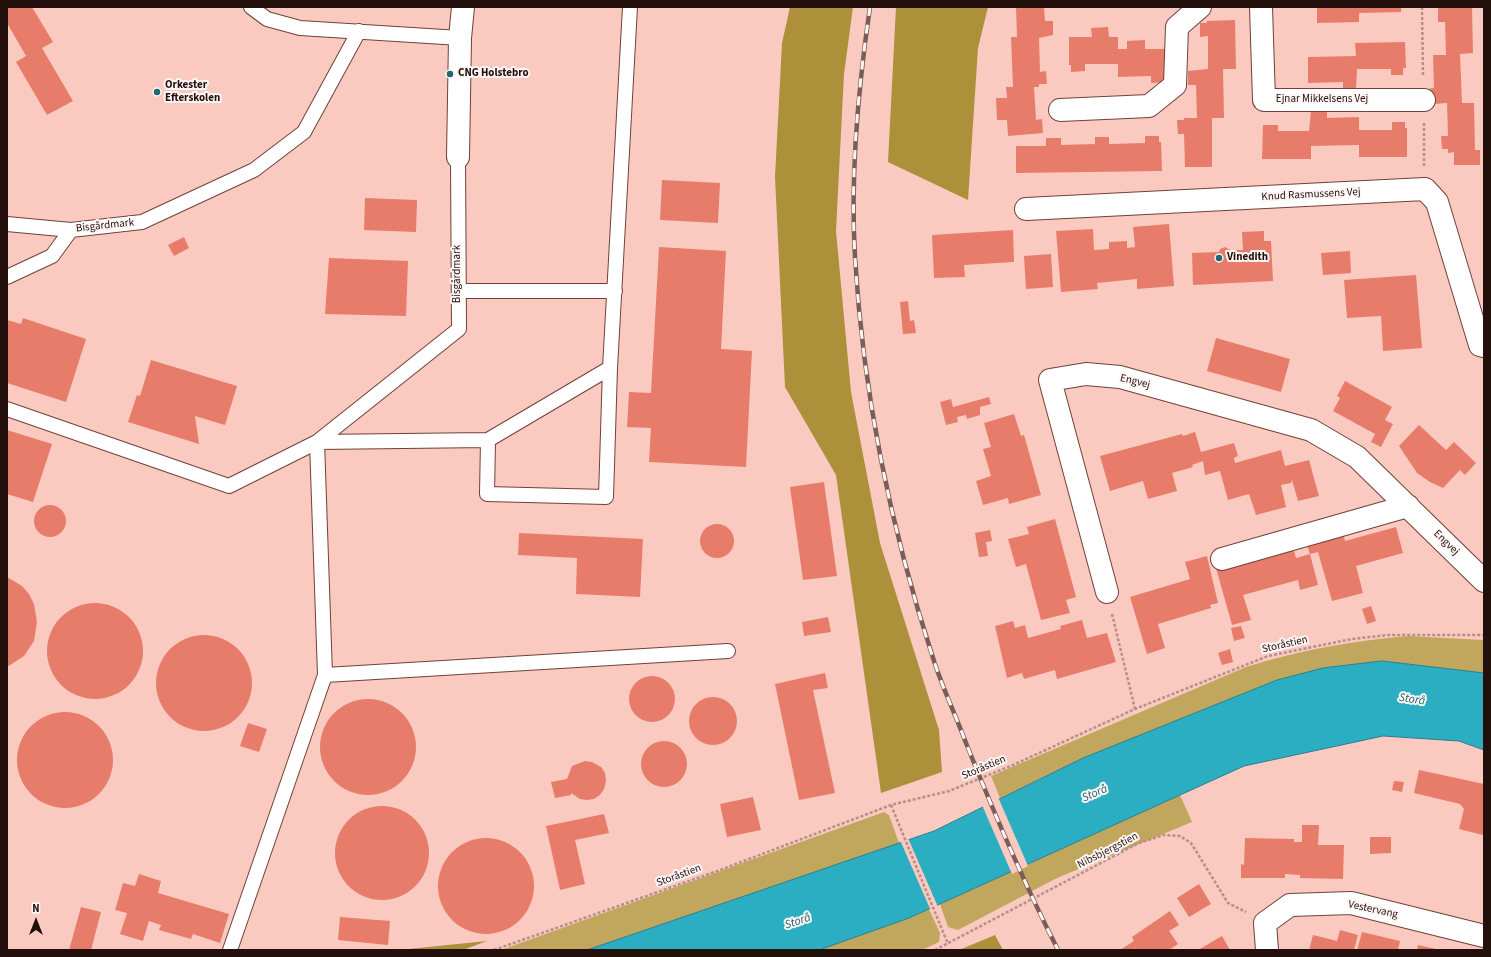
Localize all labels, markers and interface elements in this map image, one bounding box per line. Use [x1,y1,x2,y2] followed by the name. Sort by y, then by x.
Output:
[458,67,529,81] place label: CNG Holstebro
[445,69,455,79] marker: CNG Holstebro
[165,79,220,105] place label: Orkester Efterskolen
[152,87,162,97] marker: Orkester Efterskolen
[1276,93,1368,107] street label: Ejnar Mikkelsens Vej
[1261,186,1361,204] street label: Knud Rasmussens Vej
[75,216,135,236] street label: Bisgårdmark
[451,245,465,303] street label: Bisgårdmark
[1227,251,1268,265] place label: Vinedith
[1214,253,1224,263] marker: Vinedith
[1119,372,1151,392] street label: Engvej
[1430,528,1462,558] street label: Engvej
[1261,633,1309,657] street label: Storåstien
[1398,691,1426,709] water label: Storå
[960,753,1008,783] street label: Storåstien
[1080,782,1110,806] water label: Storå
[1075,830,1141,872] street label: Nibsbjergstien
[655,862,703,890] street label: Storåstien
[1347,898,1399,922] street label: Vestervang
[16,901,56,941] north arrow
[32,901,40,916] text: N
[783,911,813,933] water label: Storå

